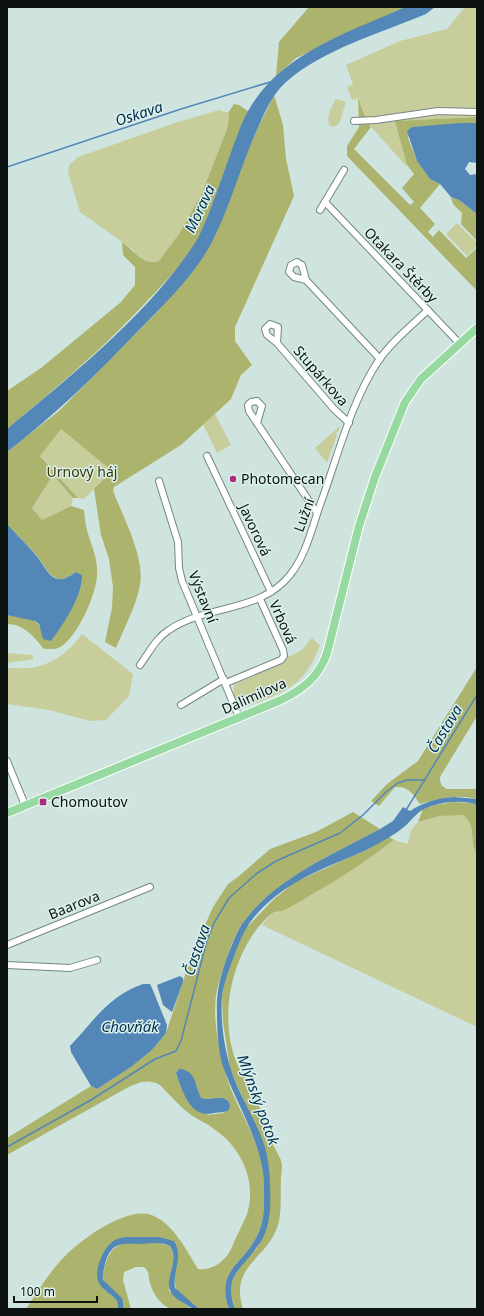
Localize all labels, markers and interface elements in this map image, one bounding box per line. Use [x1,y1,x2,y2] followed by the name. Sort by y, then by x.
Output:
[112,96,165,130] water label: Oskava
[179,181,219,236] water label: Morava
[360,223,443,307] street label: Otakara Štěrby
[290,341,353,410] street label: Stupárkova
[47,462,117,481] park label: Urnový háj
[241,469,324,488] place label: Photomecan
[228,474,238,484] marker: Photomecan
[289,495,319,534] street label: Lužní
[234,499,276,559] street label: Javorová
[184,568,223,626] street label: Výstavní
[265,597,301,647] street label: Vrbová
[219,673,289,718] street label: Dalimilova
[422,700,467,756] water label: Častava
[51,792,128,811] place label: Chomoutov
[38,797,48,807] marker: Chomoutov
[45,886,102,923] street label: Baarova
[178,921,214,978] water label: Častava
[101,1016,159,1036] water label: Chovňák
[233,1052,285,1148] water label: Mlýnský potok
[14,1278,97,1304] scale bar
[20,1283,55,1300] text: 100 m

